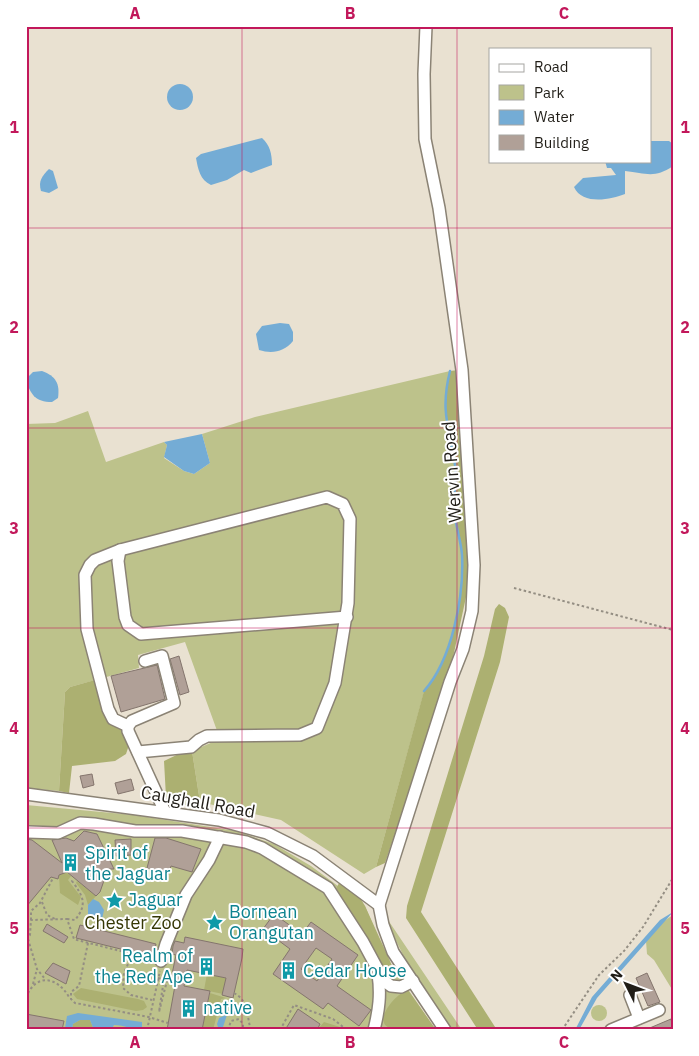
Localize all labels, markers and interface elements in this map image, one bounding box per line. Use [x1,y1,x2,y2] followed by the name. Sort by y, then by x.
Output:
[130,3,141,23] text: A
[345,3,356,23] text: B
[559,3,569,23] text: C
[489,48,652,162] legend
[534,57,569,76] text: Road
[534,83,564,102] text: Park
[534,107,575,126] text: Water
[9,117,19,137] text: 1
[680,117,690,137] text: 1
[534,133,589,152] text: Building
[9,317,19,337] text: 2
[680,317,690,337] text: 2
[436,421,467,524] street label: Wervin Road
[9,518,19,538] text: 3
[680,518,690,538] text: 3
[9,718,19,738] text: 4
[680,718,690,738] text: 4
[139,780,257,823] street label: Caughall Road
[85,841,171,885] place label: Spirit of the Jaguar
[61,853,81,873] building icon: Spirit of the Jaguar
[128,888,183,911] place label: Jaguar
[104,890,124,910] place icon: Jaguar
[229,900,314,944] place label: Bornean Orangutan
[84,911,182,934] park label: Chester Zoo
[205,912,225,932] place icon: Bornean Orangutan
[9,918,19,938] text: 5
[680,918,690,938] text: 5
[95,944,193,988] place label: Realm of the Red Ape
[197,956,217,976] building icon: Realm of the Red Ape
[602,958,652,1008] north arrow
[303,959,407,982] place label: Cedar House
[279,961,299,981] building icon: Cedar House
[606,966,626,985] text: N
[203,996,252,1019] place label: native
[179,998,199,1018] building icon: native
[130,1032,141,1052] text: A
[345,1032,356,1052] text: B
[559,1032,569,1052] text: C

